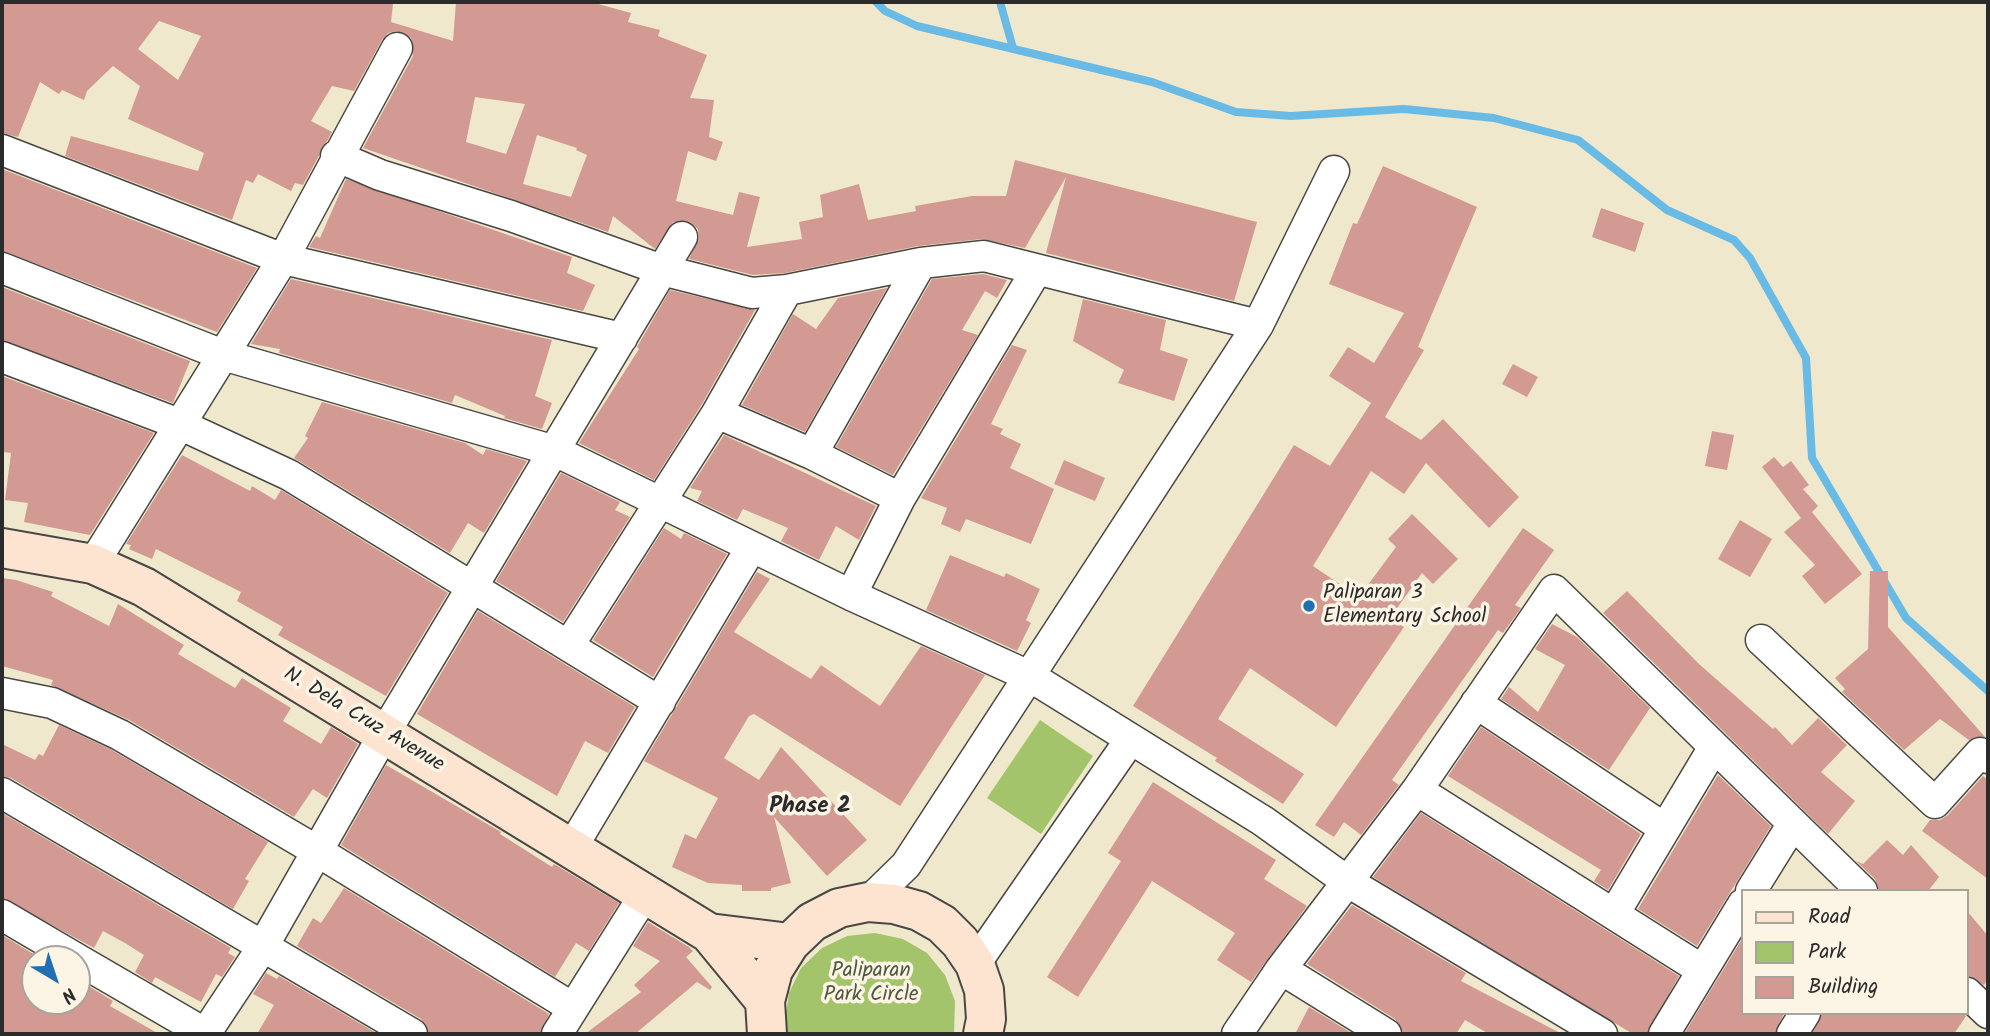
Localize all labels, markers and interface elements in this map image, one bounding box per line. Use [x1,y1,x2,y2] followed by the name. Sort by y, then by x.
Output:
[1323,581,1486,631] place label: Paliparan 3 Elementary School
[1301,598,1317,614] marker: Paliparan 3 Elementary School
[278,663,448,779] street label: N. Dela Cruz Avenue
[769,794,851,822] district label: Phase 2
[1742,889,1969,1015] legend
[1808,901,1850,934] text: Road
[1808,936,1846,969] text: Park
[21,945,91,1015] north arrow
[824,959,918,1009] park label: Paliparan Park Circle
[1808,971,1878,1004] text: Building
[54,979,82,1010] text: N

